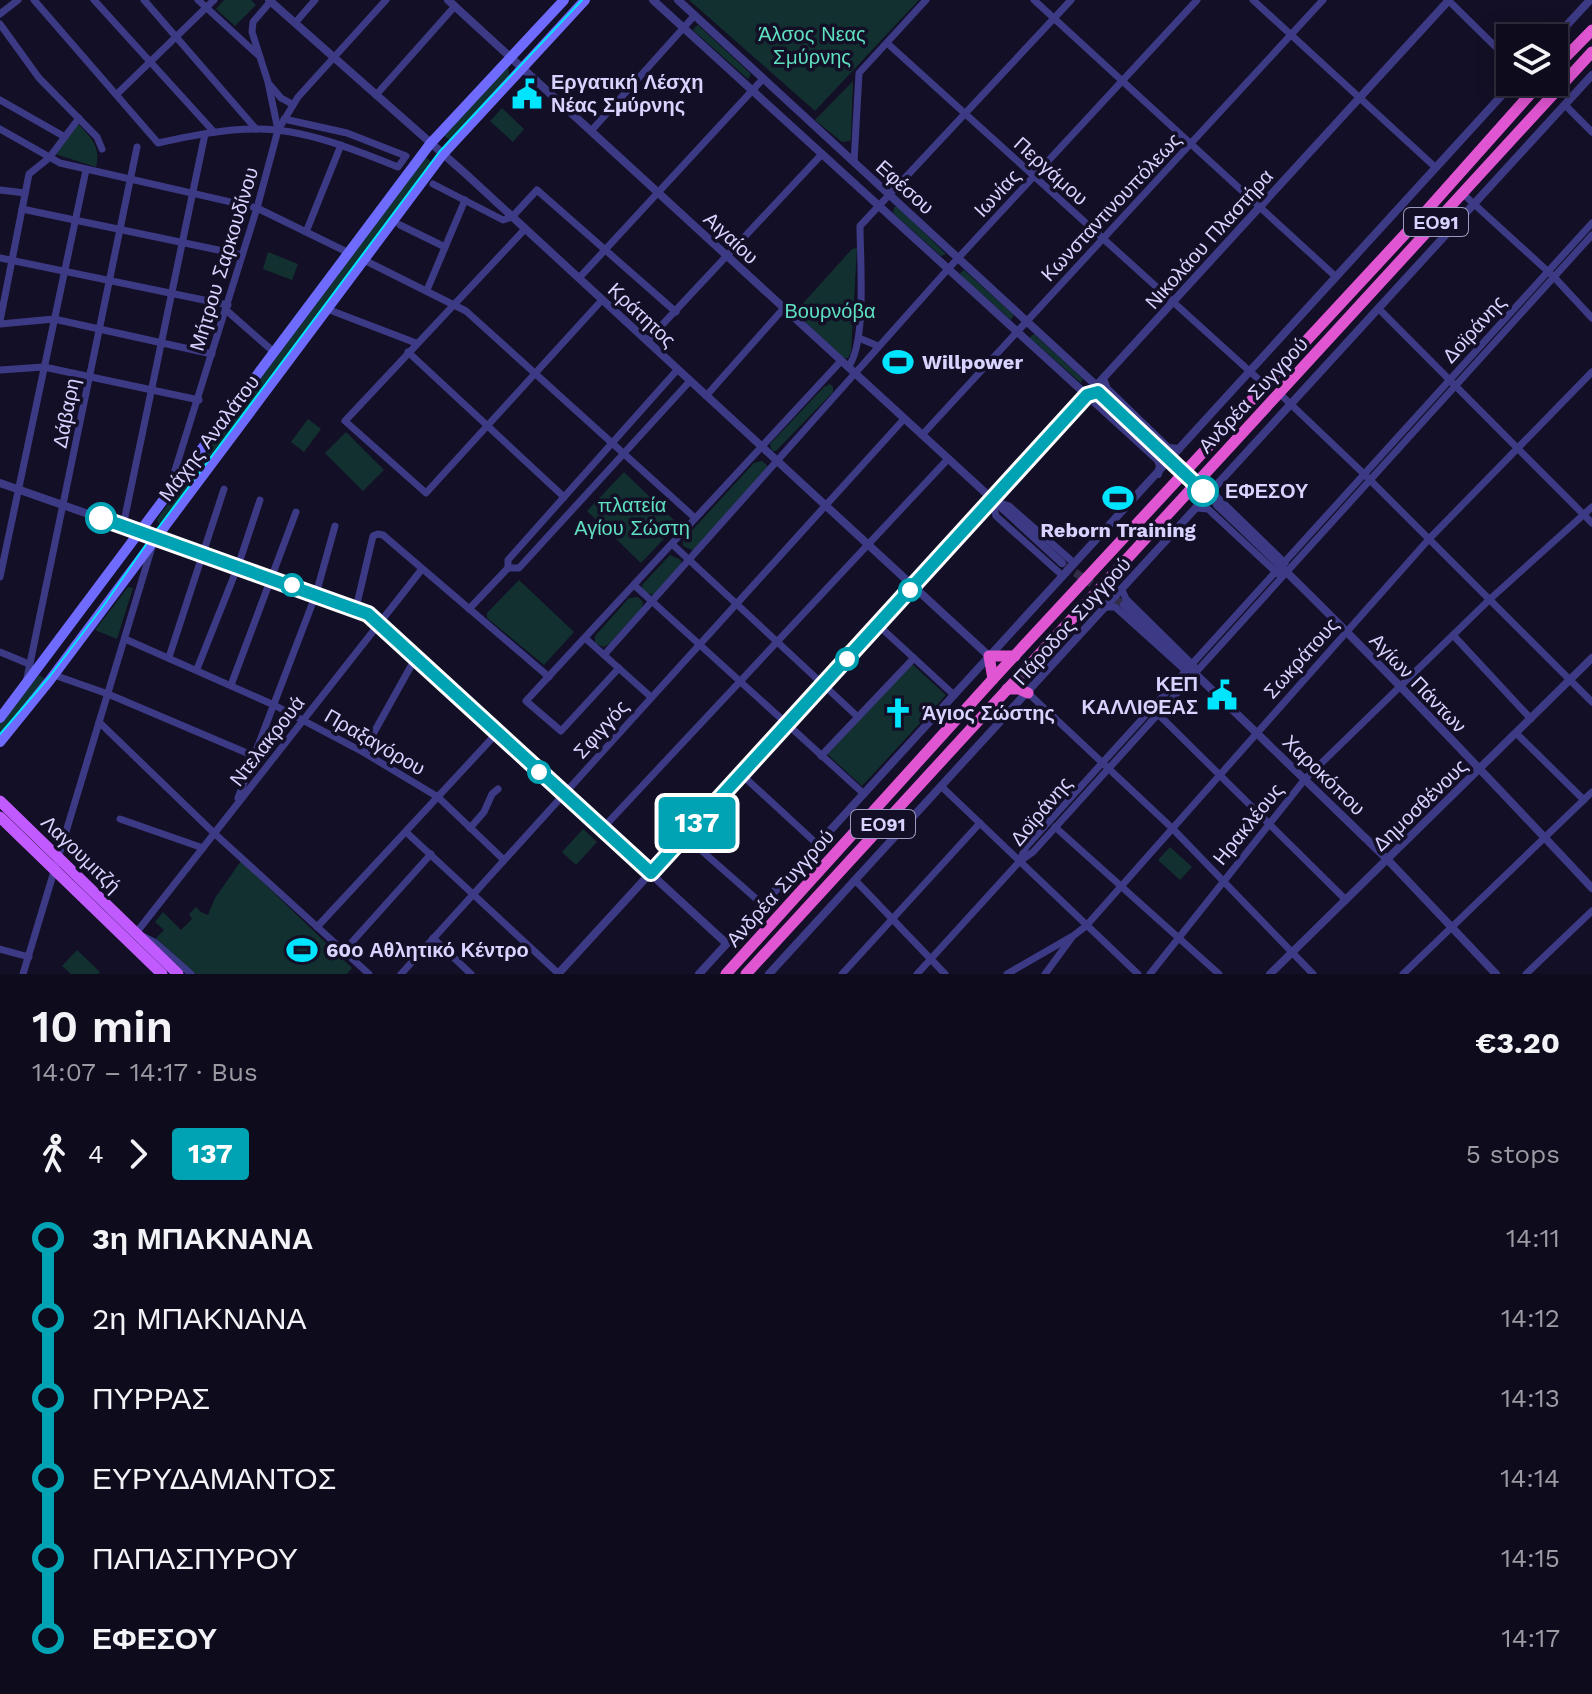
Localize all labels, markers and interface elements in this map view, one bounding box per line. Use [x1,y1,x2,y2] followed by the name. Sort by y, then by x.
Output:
[758,22,866,69] park label: Άλσος Νεας Σμύρνης
[1496,24,1568,96] map controls
[1496,24,1568,96] button: layers
[551,70,703,117] place label: Εργατική Λέσχη Νέας Σμύρνης
[510,77,544,111] public building icon: Εργατική Λέσχη Νέας Σμύρνης
[1036,128,1186,286] street label: Κωνσταντινουπόλεως
[1009,132,1093,210] street label: Περγάμου
[871,155,939,219] street label: Εφέσου
[185,164,263,354] street label: Μήτρου Σαρκουδίνου
[969,164,1025,222] street label: Ιωνίας
[1140,164,1278,314] street label: Νικολάου Πλαστήρα
[699,207,763,269] street label: Αιγαίου
[1404,208,1468,236] road number: ΕΟ91
[603,278,681,353] street label: Κράτητος
[1437,290,1511,368] street label: Δοϊράνης
[785,299,875,323] park label: Βουρνόβα
[1193,332,1313,458] street label: Ανδρέα Συγγρού
[881,345,915,379] sports icon: Willpower
[922,350,1023,374] place label: Willpower
[154,370,264,506] street label: Μάχης Αναλάτου
[47,376,85,450] street label: Δάβαρη
[1188,476,1218,506] marker: ΕΦΕΣΟΥ
[1225,479,1309,503] place label: ΕΦΕΣΟΥ
[1101,481,1135,515] sports icon: Reborn Training
[574,493,690,540] park label: πλατεία Αγίου Σώστη
[86,503,116,533] unlabelled marker
[1040,518,1197,542] place label: Reborn Training
[1008,552,1136,690] street label: Πάροδος Συγγρού
[281,574,303,596] unlabelled marker
[899,579,921,601] unlabelled marker
[1259,612,1344,703] street label: Σωκράτους
[1365,628,1471,738] street label: Αγίων Πάντων
[836,648,858,670] unlabelled marker
[1082,672,1198,719] place label: ΚΕΠ ΚΑΛΛΙΘΕΑΣ
[1205,678,1239,712] public building icon: ΚΕΠ ΚΑΛΛΙΘΕΑΣ
[224,691,310,791] street label: Ντελακρουά
[568,694,634,763] street label: Σφιγγός
[881,696,915,730] church icon: Άγιος Σώστης
[922,701,1055,725] place label: Άγιος Σώστης
[321,704,429,780] street label: Πραξαγόρου
[1278,730,1370,820] street label: Χαροκόπου
[1368,754,1473,856] street label: Δημοσθένους
[528,761,550,783] unlabelled marker
[1005,771,1077,850] street label: Δοϊράνης
[1208,778,1288,870] street label: Ηρακλέους
[651,797,743,849] line badge: 137
[675,806,719,839] text: 137
[36,810,126,898] street label: Λαγουμιτζή
[851,810,915,838] road number: ΕΟ91
[721,824,839,952] street label: Ανδρέα Συγγρού
[285,933,319,967] sports icon: 60ο Αθλητικό Κέντρο
[326,938,529,962] place label: 60ο Αθλητικό Κέντρο
[32,1001,173,1053] text: 10 min
[1475,1025,1560,1060] text: €3.20
[32,1057,258,1087] text: 14:07 – 14:17 · Bus
[32,1132,76,1176] icon: walk
[116,1132,160,1176] icon: forward
[188,1137,233,1170] text: 137
[88,1139,104,1169] text: 4
[1466,1139,1560,1169] text: 5 stops
[92,1221,313,1256] text: 3η ΜΠΑΚΝΑΝΑ
[1506,1223,1560,1253] text: 14:11
[92,1301,306,1336] text: 2η ΜΠΑΚΝΑΝΑ
[1501,1303,1560,1333] text: 14:12
[92,1381,210,1416] text: ΠΥΡΡΑΣ
[1501,1383,1560,1413] text: 14:13
[92,1461,336,1496] text: ΕΥΡΥΔΑΜΑΝΤΟΣ
[1500,1463,1560,1493] text: 14:14
[92,1541,298,1576] text: ΠΑΠΑΣΠΥΡΟΥ
[1501,1543,1560,1573] text: 14:15
[92,1621,217,1656] text: ΕΦΕΣΟΥ
[1502,1623,1560,1653] text: 14:17

